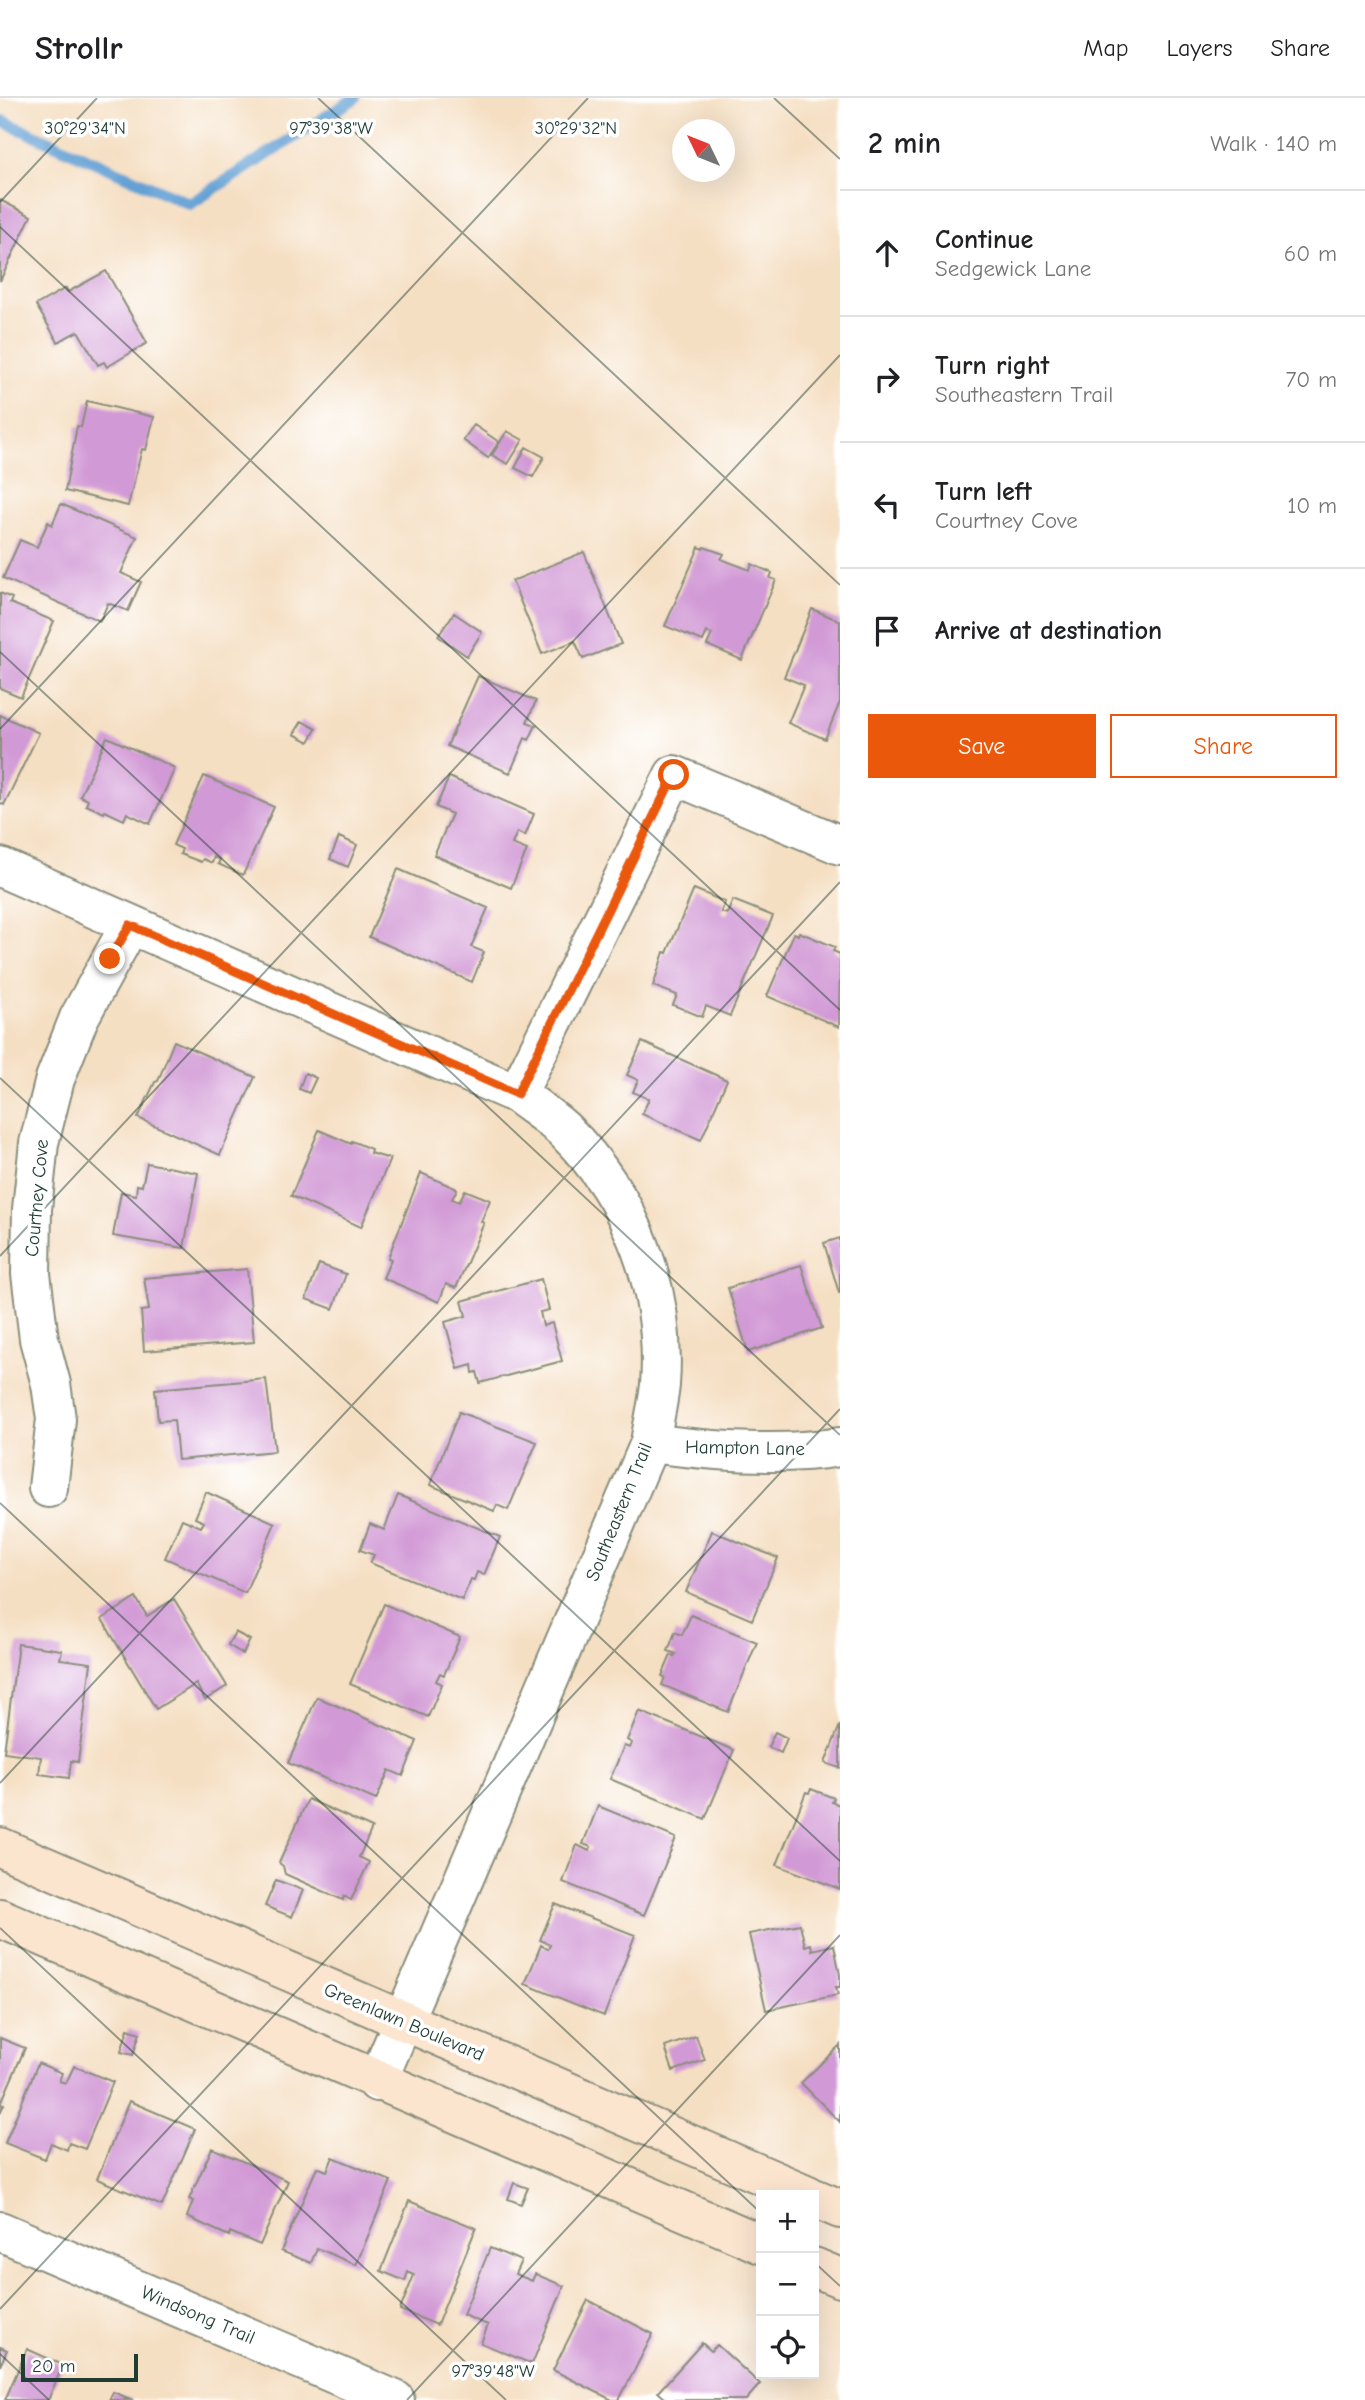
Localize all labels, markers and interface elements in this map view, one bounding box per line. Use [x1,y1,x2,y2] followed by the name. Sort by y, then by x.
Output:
[35,29,123,67] text: Strollr
[1083,34,1129,62] text: Map
[1167,34,1232,62] text: Layers
[1270,34,1330,62] text: Share
[44,118,126,139] text: 30°29'34"N
[289,118,373,139] text: 97°39'38"W
[535,118,617,139] text: 30°29'32"N
[672,119,735,182] north arrow
[868,126,941,161] text: 2 min
[1210,130,1337,157] text: Walk · 140 m
[935,225,1033,255] text: Continue
[868,234,906,272] icon: ahead
[1284,240,1337,267] text: 60 m
[935,255,1091,282] text: Sedgewick Lane
[935,351,1049,381] text: Turn right
[868,360,906,398] icon: right
[1285,366,1337,393] text: 70 m
[935,381,1113,408] text: Southeastern Trail
[935,477,1032,507] text: Turn left
[868,486,906,524] icon: left
[1287,492,1337,519] text: 10 m
[935,507,1078,534] text: Courtney Cove
[868,612,906,650] icon: arrive
[935,616,1162,646] text: Arrive at destination
[868,714,1096,778] button: Save
[1110,714,1337,778] button: Share
[658,759,689,790] route start
[94,943,125,974] route end
[21,1138,53,1258] street label: Courtney Cove
[685,1436,805,1460] street label: Hampton Lane
[581,1440,657,1584] street label: Southeastern Trail
[320,1978,488,2066] street label: Greenlawn Boulevard
[756,2190,819,2379] map controls
[756,2190,819,2253] button: +
[756,2253,819,2316] button: −
[138,2281,258,2349] street label: Windsong Trail
[756,2316,819,2379] button: locate
[21,2351,138,2383] scale bar
[32,2355,76,2377] text: 20 m
[451,2361,535,2382] text: 97°39'48"W

